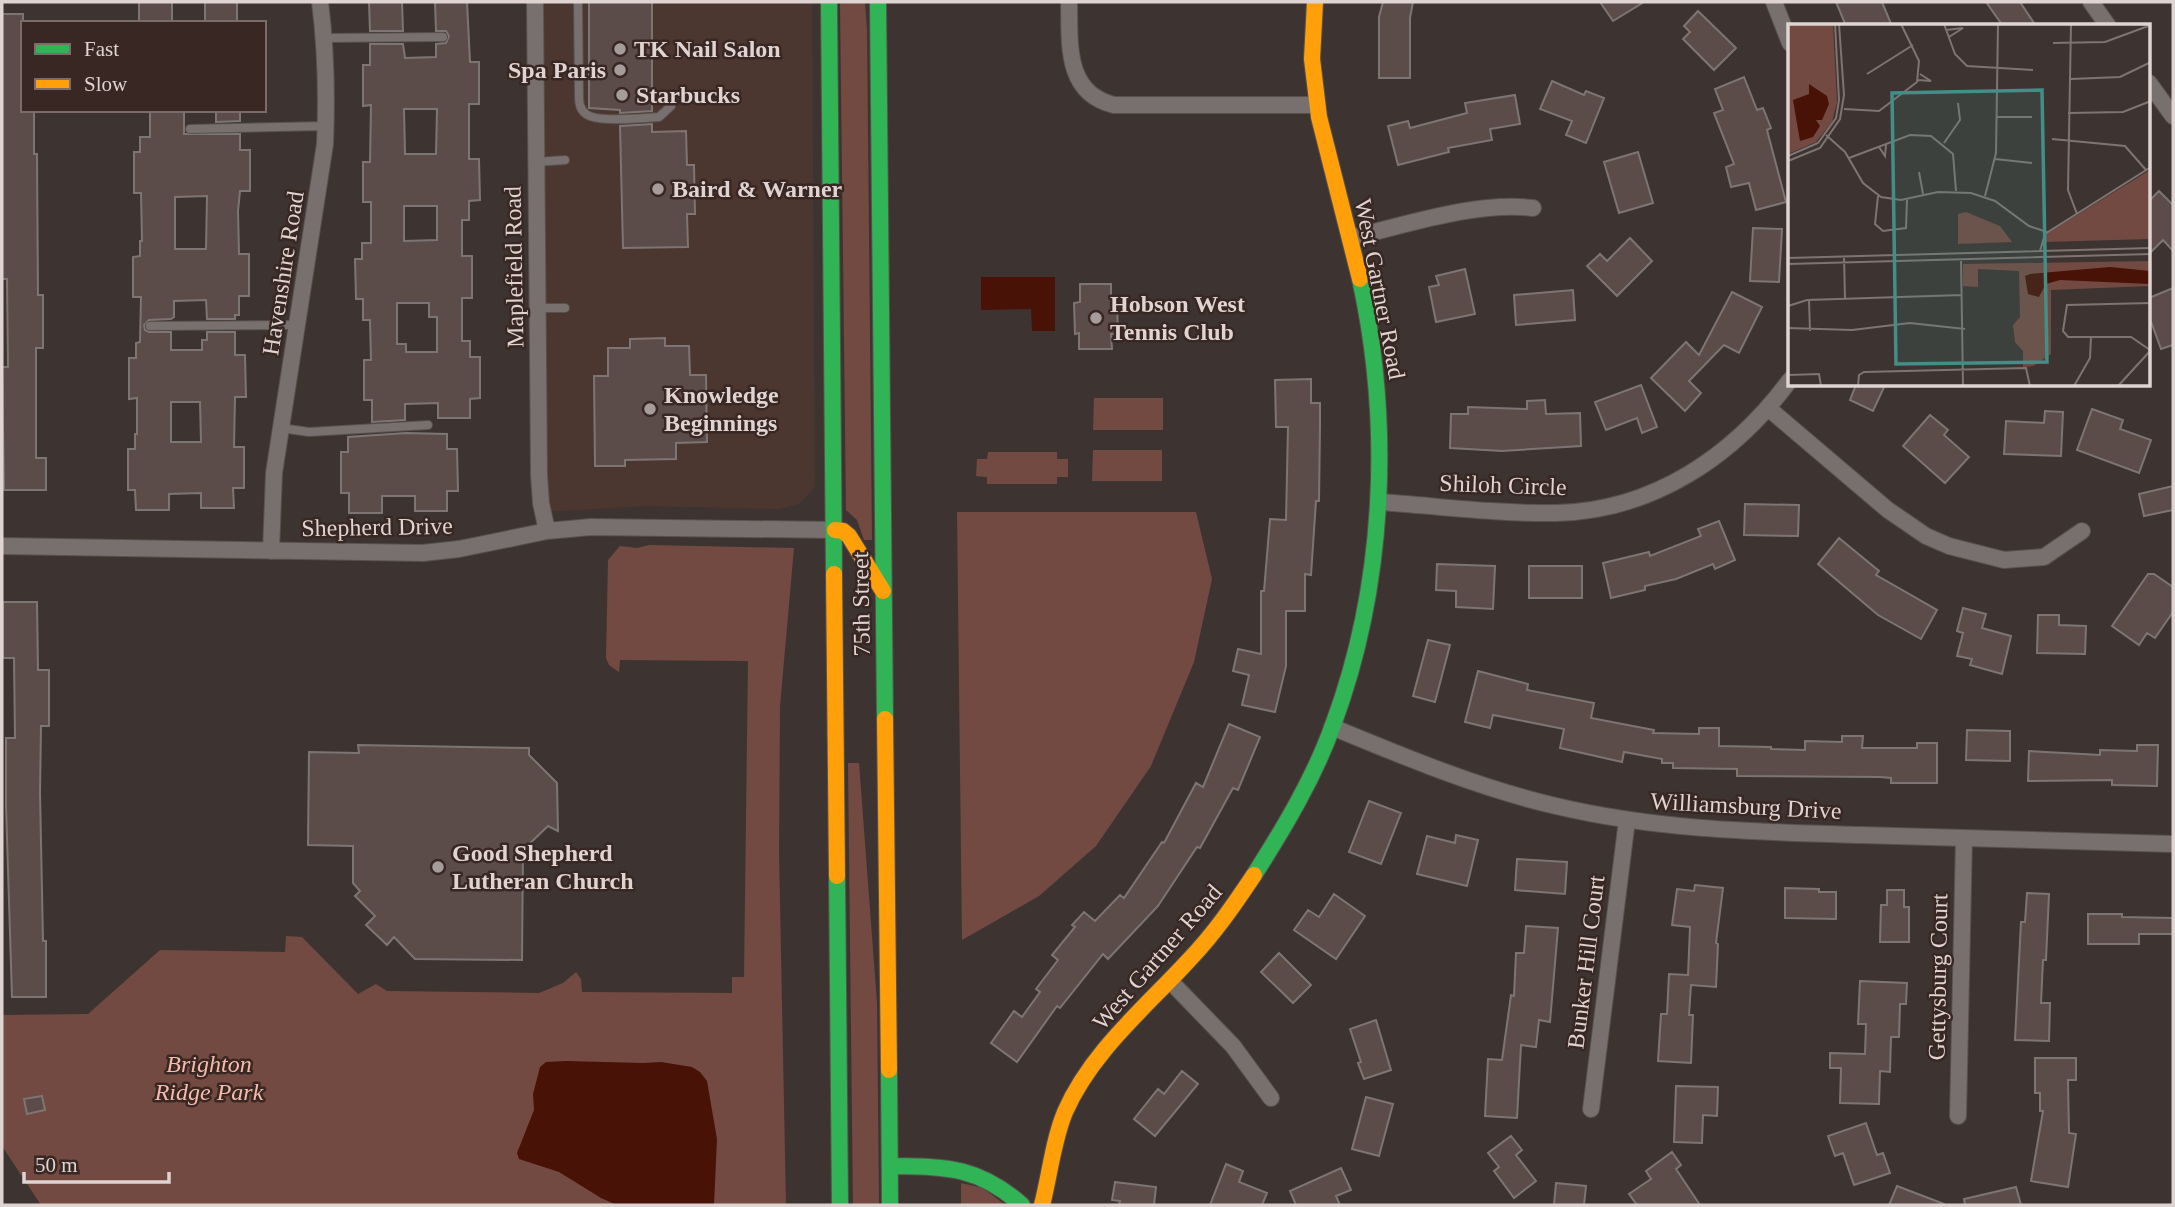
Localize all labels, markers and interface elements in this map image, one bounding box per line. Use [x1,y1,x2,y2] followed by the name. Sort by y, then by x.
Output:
[21,21,266,112] legend
[1788,24,2150,387] inset map
[634,36,781,62] place label: TK Nail Salon
[84,37,119,61] text: Fast
[612,41,628,57] marker: TK Nail Salon
[508,57,606,83] place label: Spa Paris
[612,62,628,78] marker: Spa Paris
[84,72,128,96] text: Slow
[636,82,740,108] place label: Starbucks
[614,87,630,103] marker: Starbucks
[672,176,843,202] place label: Baird & Warner
[650,181,666,197] marker: Baird & Warner
[500,186,528,348] street label: Maplefield Road
[257,189,309,357] street label: Havenshire Road
[1350,197,1410,381] street label: West Gartner Road
[1110,291,1245,345] place label: Hobson West Tennis Club
[1088,310,1104,326] marker: Hobson West Tennis Club
[664,382,779,436] place label: Knowledge Beginnings
[642,401,658,417] marker: Knowledge Beginnings
[1439,470,1567,500] street label: Shiloh Circle
[301,513,453,541] street label: Shepherd Drive
[847,551,875,657] street label: 75th Street
[1650,788,1842,824] street label: Williamsburg Drive
[452,840,634,894] place label: Good Shepherd Lutheran Church
[430,859,446,875] marker: Good Shepherd Lutheran Church
[1562,873,1610,1050] street label: Bunker Hill Court
[1087,879,1227,1035] street label: West Gartner Road
[1924,893,1952,1061] street label: Gettysburg Court
[154,1051,264,1105] park label: Brighton Ridge Park
[24,1140,170,1184] scale bar
[35,1153,78,1177] text: 50 m

